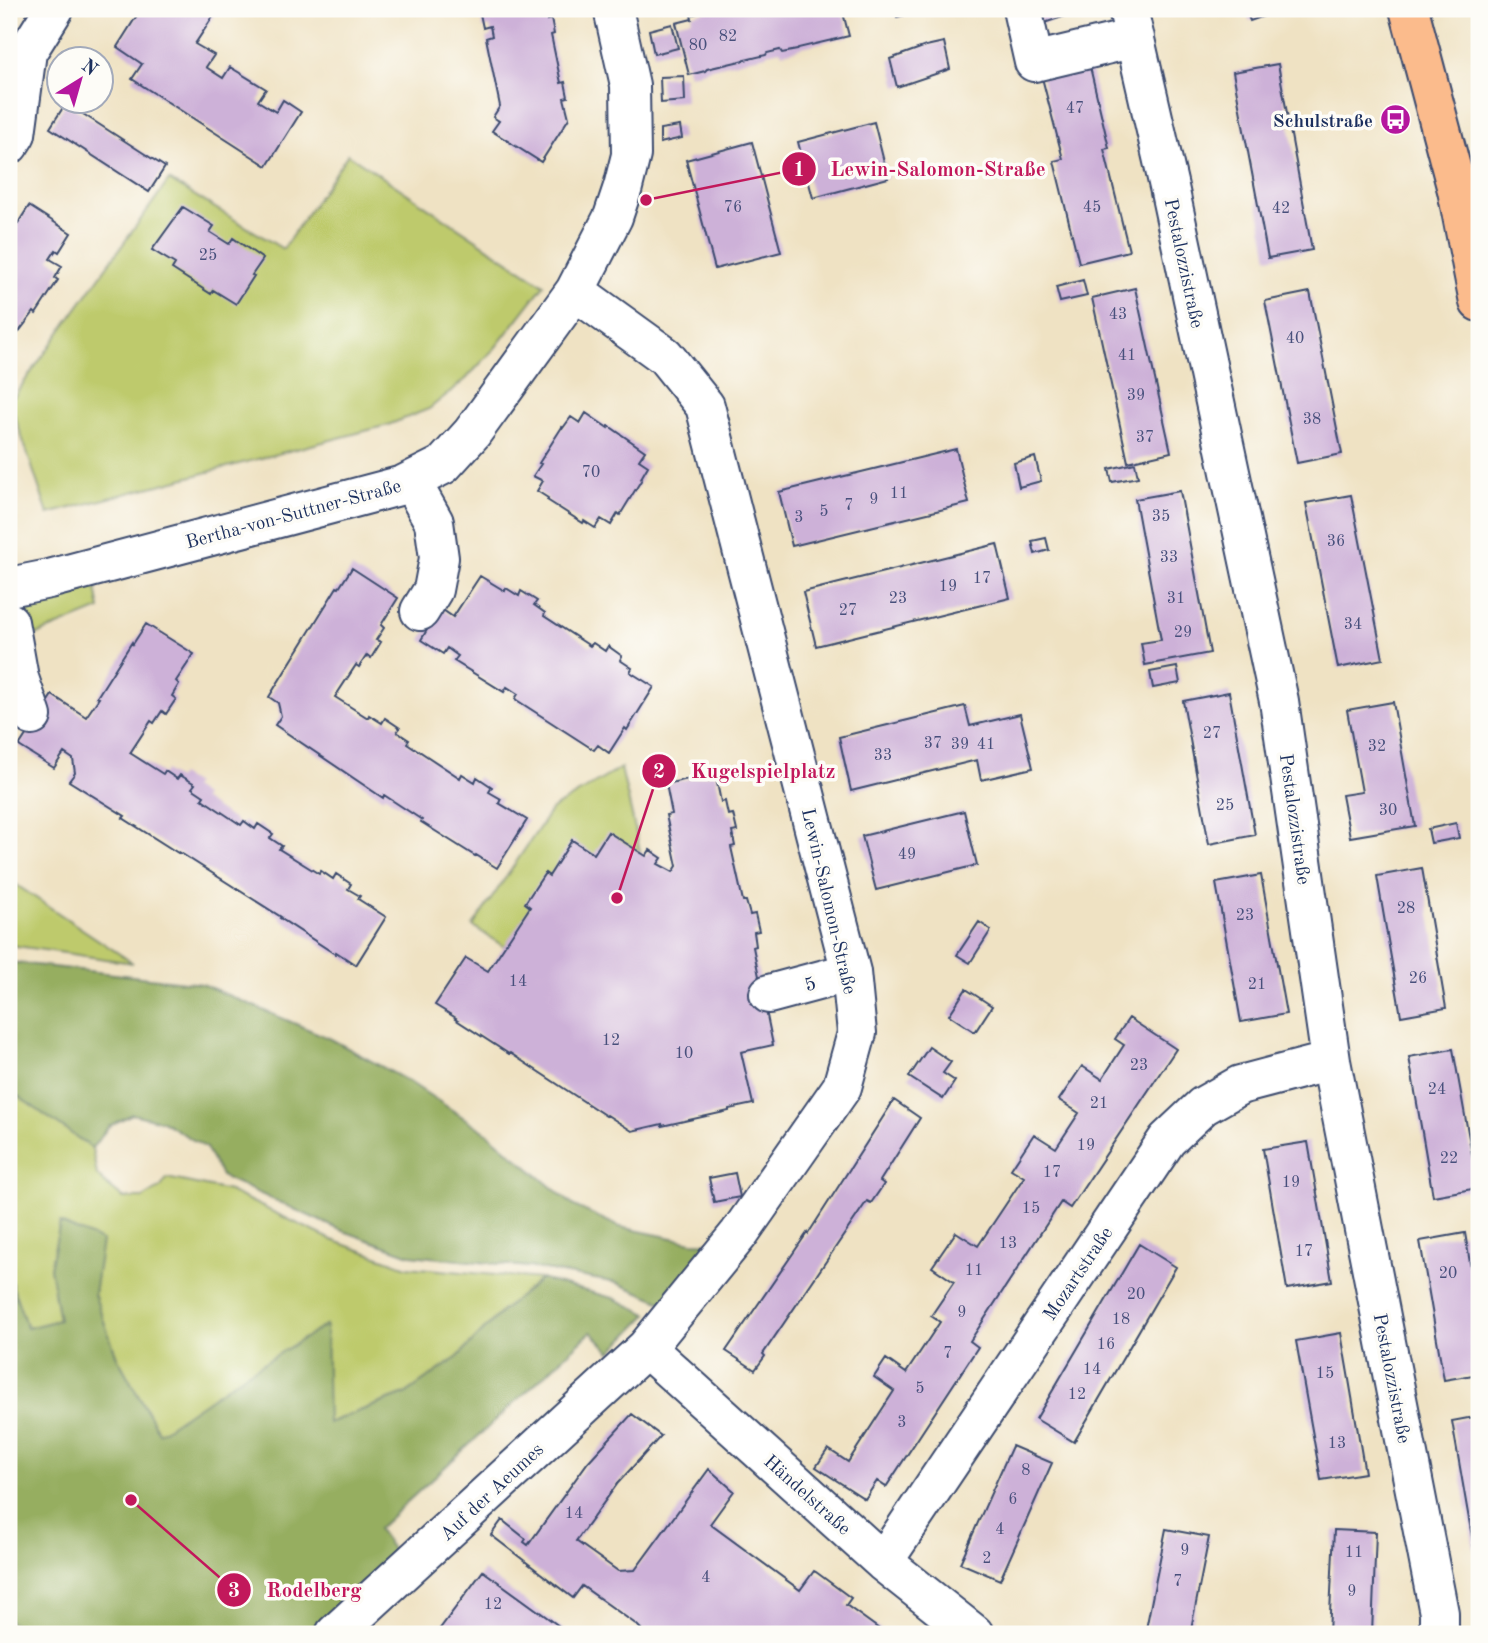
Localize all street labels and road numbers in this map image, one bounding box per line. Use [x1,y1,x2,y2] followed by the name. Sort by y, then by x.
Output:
[1160,197,1206,330] street label: Pestalozzistraße
[184,477,403,553] street label: Bertha-von-Suttner-Straße
[1275,753,1312,886] street label: Pestalozzistraße
[797,807,858,997] street label: Lewin-Salomon-Straße
[803,975,818,996] street label: 5
[1041,1224,1117,1325] street label: Mozartstraße
[1369,1312,1412,1445] street label: Pestalozzistraße
[437,1440,548,1545] street label: Auf der Aeumes
[759,1452,853,1539] street label: Händelstraße

